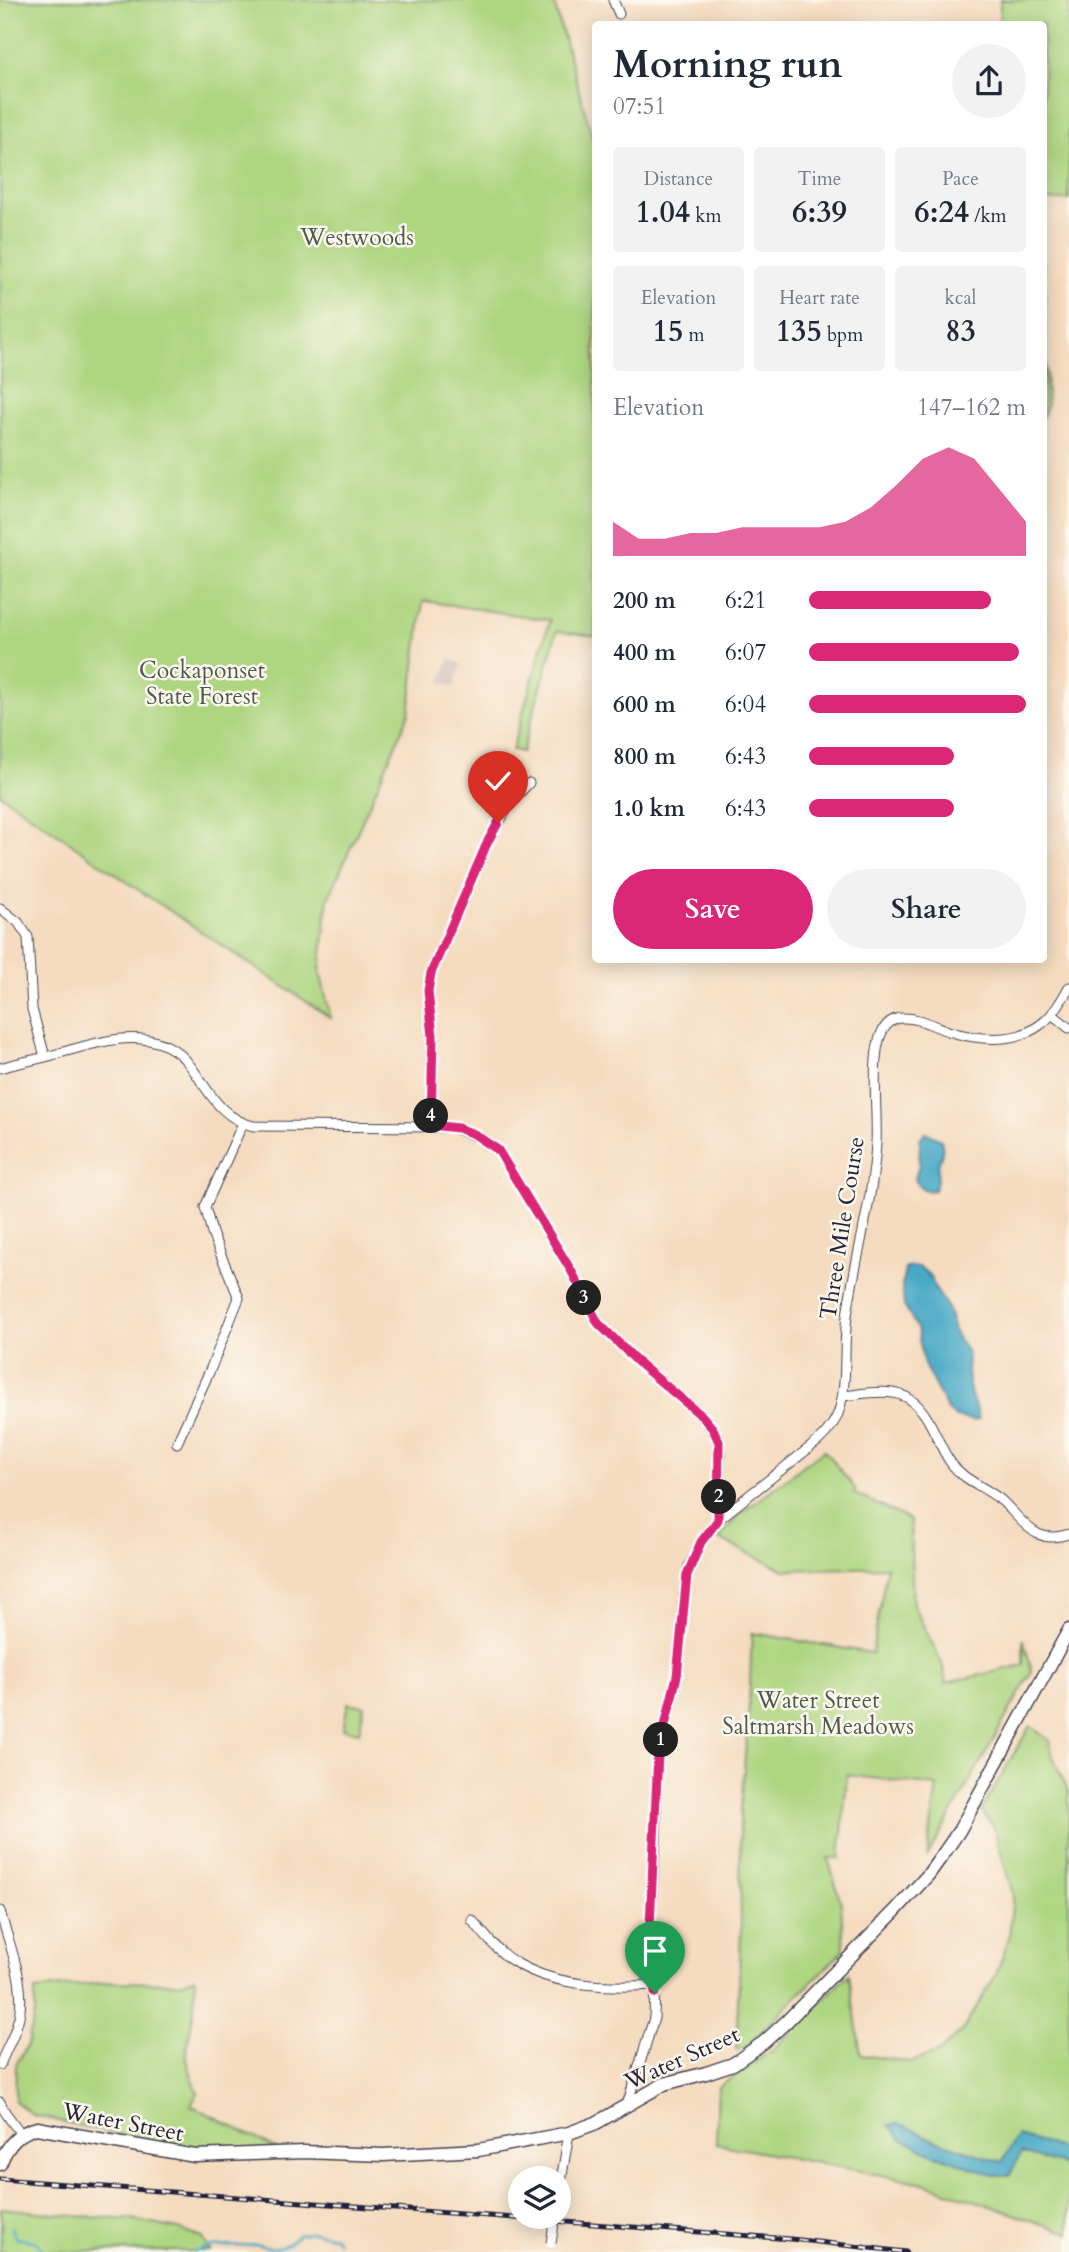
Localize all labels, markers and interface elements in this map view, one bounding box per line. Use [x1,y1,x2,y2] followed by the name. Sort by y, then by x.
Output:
[613,39,843,91] text: Morning run
[952,44,1026,118] button: share
[613,91,666,122] text: 07:51
[644,166,713,192] text: Distance
[798,166,841,192] text: Time
[942,166,979,192] text: Pace
[635,192,690,233] text: 1.04
[792,192,847,233] text: 6:39
[914,192,969,233] text: 6:24
[690,203,722,229] text: km
[969,203,1007,229] text: /km
[299,222,414,253] park label: Westwoods
[641,285,716,311] text: Elevation
[779,285,860,311] text: Heart rate
[945,285,976,311] text: kcal
[653,311,683,352] text: 15
[776,311,822,352] text: 135
[945,311,976,352] text: 83
[683,322,704,348] text: m
[822,322,863,348] text: bpm
[613,392,704,423] text: Elevation
[917,392,1026,423] text: 147–162 m
[613,585,676,616] text: 200 m
[725,585,766,616] text: 6:21
[613,637,676,668] text: 400 m
[725,637,766,668] text: 6:07
[139,655,265,712] park label: Cockaponset State Forest
[613,689,676,720] text: 600 m
[725,689,766,720] text: 6:04
[613,741,676,772] text: 800 m
[725,741,766,772] text: 6:43
[468,751,528,823] pin
[479,762,517,800] icon: check
[613,793,685,824] text: 1.0 km
[725,793,766,824] text: 6:43
[613,869,813,949] button: Save
[827,869,1026,949] button: Share
[414,1098,448,1134] pin: 4
[426,1102,435,1128] text: 4
[812,1134,872,1322] street label: Three Mile Course
[566,1280,602,1316] pin: 3
[579,1284,588,1310] text: 3
[702,1480,736,1514] pin: 2
[714,1483,723,1509] text: 2
[722,1685,914,1742] park label: Water Street Saltmarsh Meadows
[644,1722,678,1758] pin: 1
[656,1726,665,1752] text: 1
[625,1921,685,1993] pin
[636,1932,674,1970] icon: arrive
[619,2019,744,2098] street label: Water Street
[59,2095,186,2149] street label: Water Street
[508,2166,571,2229] map controls
[508,2166,571,2229] button: layers

